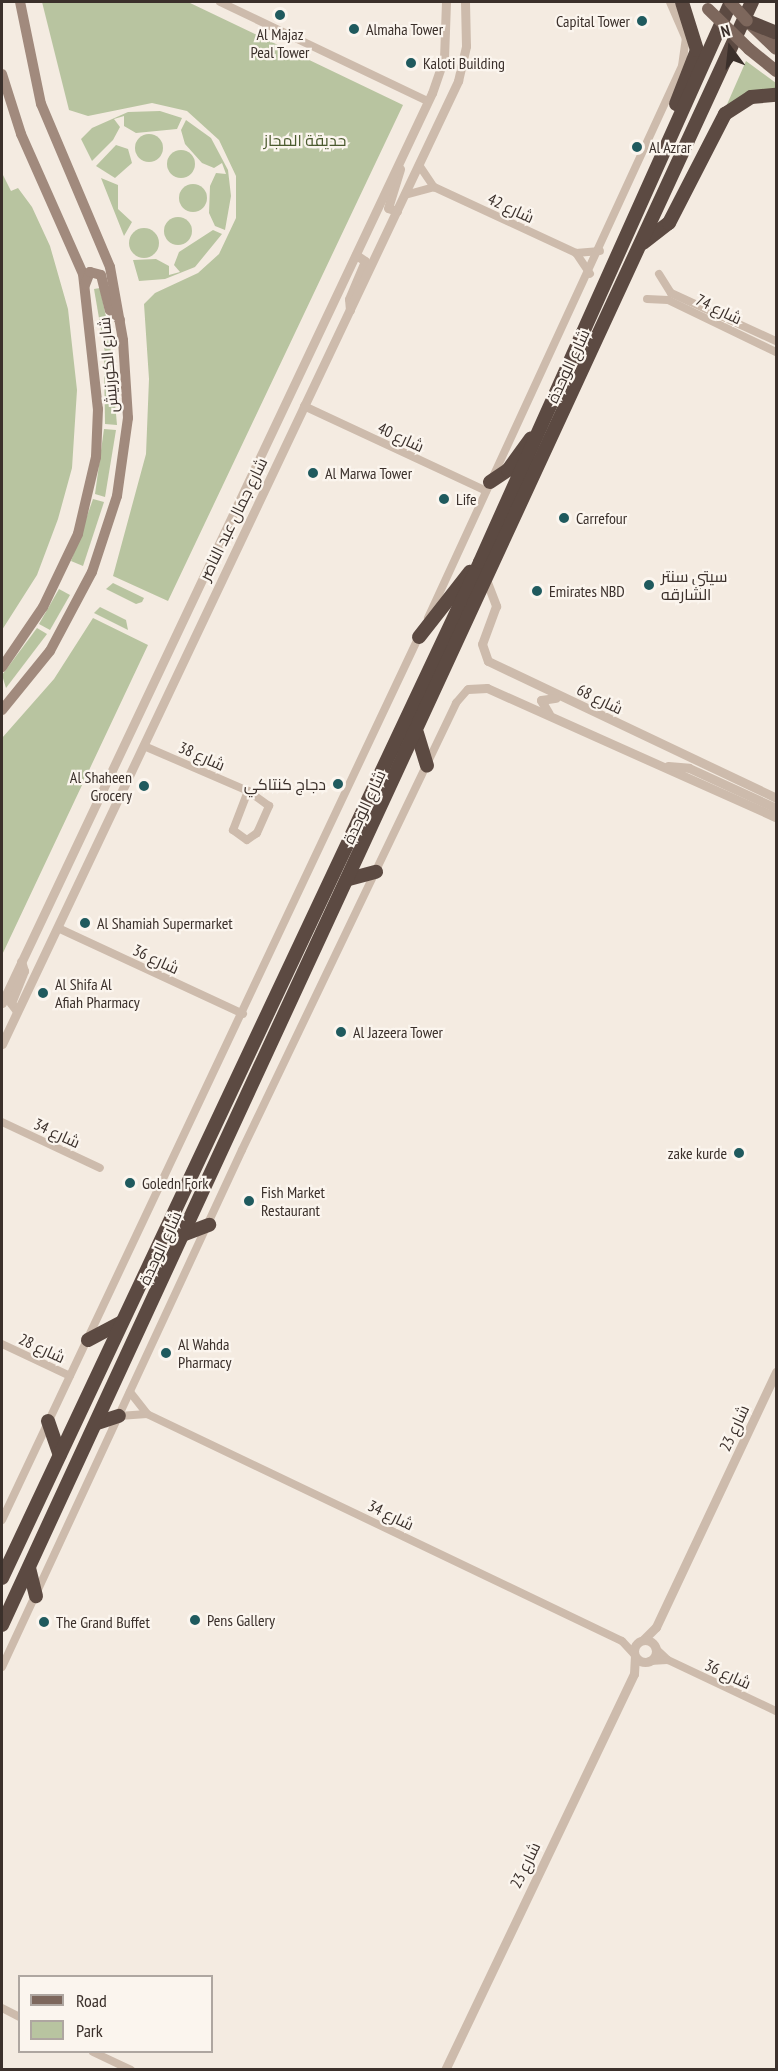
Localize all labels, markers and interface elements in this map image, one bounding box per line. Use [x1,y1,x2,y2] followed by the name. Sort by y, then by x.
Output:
[273,8,287,22] marker: Al Majaz Peal Tower
[556,11,630,31] place label: Capital Tower
[635,14,649,28] marker: Capital Tower
[700,18,760,78] north arrow
[366,19,444,39] place label: Almaha Tower
[719,20,732,41] text: N
[347,22,361,36] marker: Almaha Tower
[250,24,310,62] place label: Al Majaz Peal Tower
[423,53,505,73] place label: Kaloti Building
[404,56,418,70] marker: Kaloti Building
[264,130,346,150] park label: حديقة المجاز
[649,137,692,157] place label: Al Azrar
[630,140,644,154] marker: Al Azrar
[485,189,537,227] street label: شارع 42
[693,290,745,328] street label: شارع 74
[94,316,122,414] street label: شارع الكورنيش
[543,326,593,406] street label: شارع الوحدة
[375,418,427,456] street label: شارع 40
[195,454,271,584] street label: شارع جمال عبد الناصر
[325,463,412,483] place label: Al Marwa Tower
[306,466,320,480] marker: Al Marwa Tower
[456,489,477,509] place label: Life
[437,492,451,506] marker: Life
[576,508,627,528] place label: Carrefour
[557,511,571,525] marker: Carrefour
[661,566,728,604] place label: سيتي سنتر الشارقه
[642,578,656,592] marker: سيتي سنتر الشارقه
[549,581,625,601] place label: Emirates NBD
[530,584,544,598] marker: Emirates NBD
[574,680,626,718] street label: شارع 68
[176,737,228,775] street label: شارع 38
[70,767,132,805] place label: Al Shaheen Grocery
[339,767,389,847] street label: شارع الوحدة
[244,774,326,794] place label: دجاج كنتاكي
[331,777,345,791] marker: دجاج كنتاكي
[137,779,151,793] marker: Al Shaheen Grocery
[97,913,233,933] place label: Al Shamiah Supermarket
[78,916,92,930] marker: Al Shamiah Supermarket
[130,940,182,978] street label: شارع 36
[55,974,140,1012] place label: Al Shifa Al Afiah Pharmacy
[36,986,50,1000] marker: Al Shifa Al Afiah Pharmacy
[353,1022,443,1042] place label: Al Jazeera Tower
[334,1025,348,1039] marker: Al Jazeera Tower
[31,1114,83,1152] street label: شارع 34
[668,1143,727,1163] place label: zake kurde
[732,1146,746,1160] marker: zake kurde
[142,1173,209,1193] place label: Goledn Fork
[123,1176,137,1190] marker: Goledn Fork
[261,1182,325,1220] place label: Fish Market Restaurant
[242,1194,256,1208] marker: Fish Market Restaurant
[135,1208,185,1288] street label: شارع الوحدة
[16,1329,68,1367] street label: شارع 28
[178,1334,231,1372] place label: Al Wahda Pharmacy
[159,1346,173,1360] marker: Al Wahda Pharmacy
[715,1402,753,1454] street label: شارع 23
[365,1496,417,1534] street label: شارع 34
[207,1610,275,1630] place label: Pens Gallery
[56,1612,150,1632] place label: The Grand Buffet
[188,1613,202,1627] marker: Pens Gallery
[37,1615,51,1629] marker: The Grand Buffet
[702,1655,754,1693] street label: شارع 36
[506,1839,544,1891] street label: شارع 23
[18,1975,213,2053] legend
[76,1989,107,2012] text: Road
[76,2019,103,2042] text: Park

